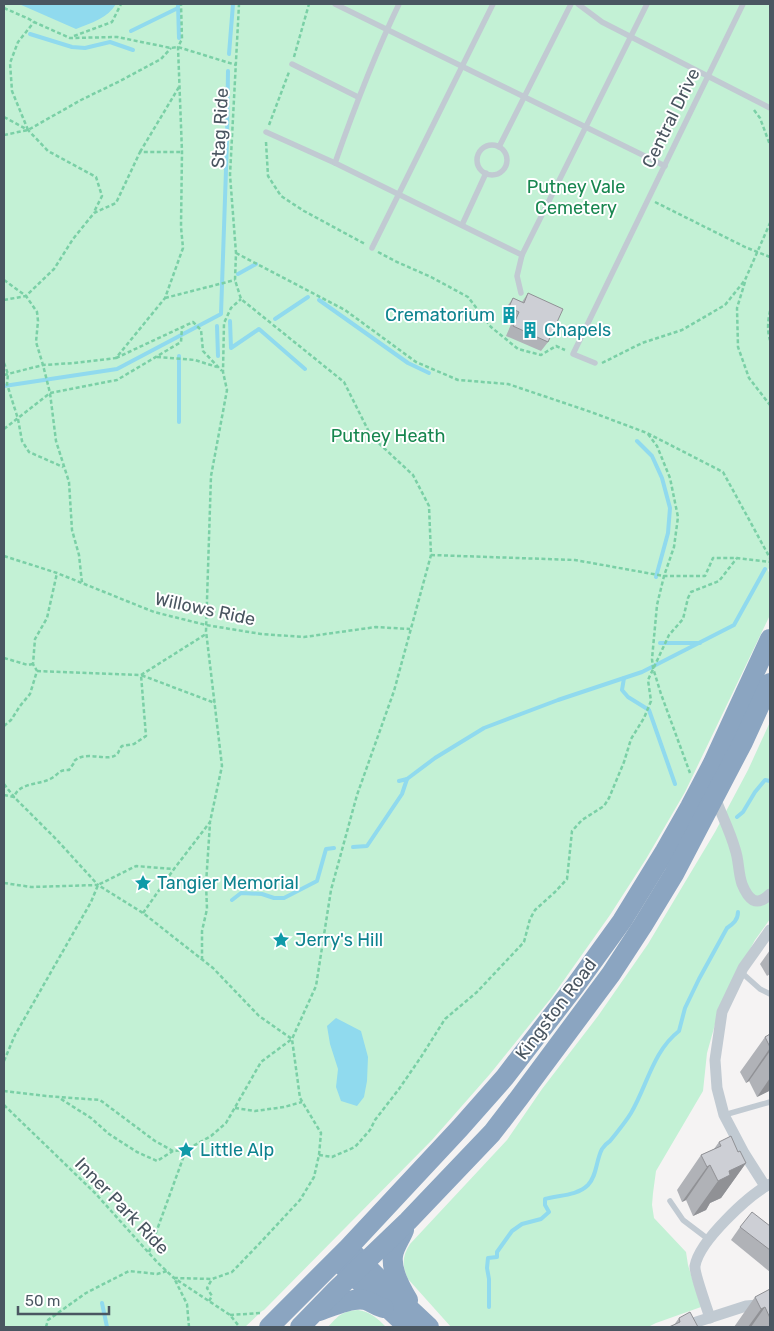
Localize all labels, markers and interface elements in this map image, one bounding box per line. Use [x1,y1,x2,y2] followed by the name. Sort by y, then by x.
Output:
[637,64,705,172] street label: Central Drive
[207,87,233,169] street label: Stag Ride
[527,176,625,219] park label: Putney Vale Cemetery
[385,304,495,326] place label: Crematorium
[499,305,519,325] building icon: Crematorium
[544,319,611,341] place label: Chapels
[520,320,540,340] building icon: Chapels
[331,425,445,447] park label: Putney Heath
[153,588,257,630] street label: Willows Ride
[157,872,299,894] place label: Tangier Memorial
[133,873,153,893] place icon: Tangier Memorial
[295,929,383,951] place label: Jerry's Hill
[271,930,291,950] place icon: Jerry's Hill
[511,954,601,1064] street label: Kingston Road
[200,1139,274,1161] place label: Little Alp
[176,1140,196,1160] place icon: Little Alp
[70,1153,174,1259] street label: Inner Park Ride
[18,1284,109,1316] scale bar
[25,1292,60,1310] text: 50 m

